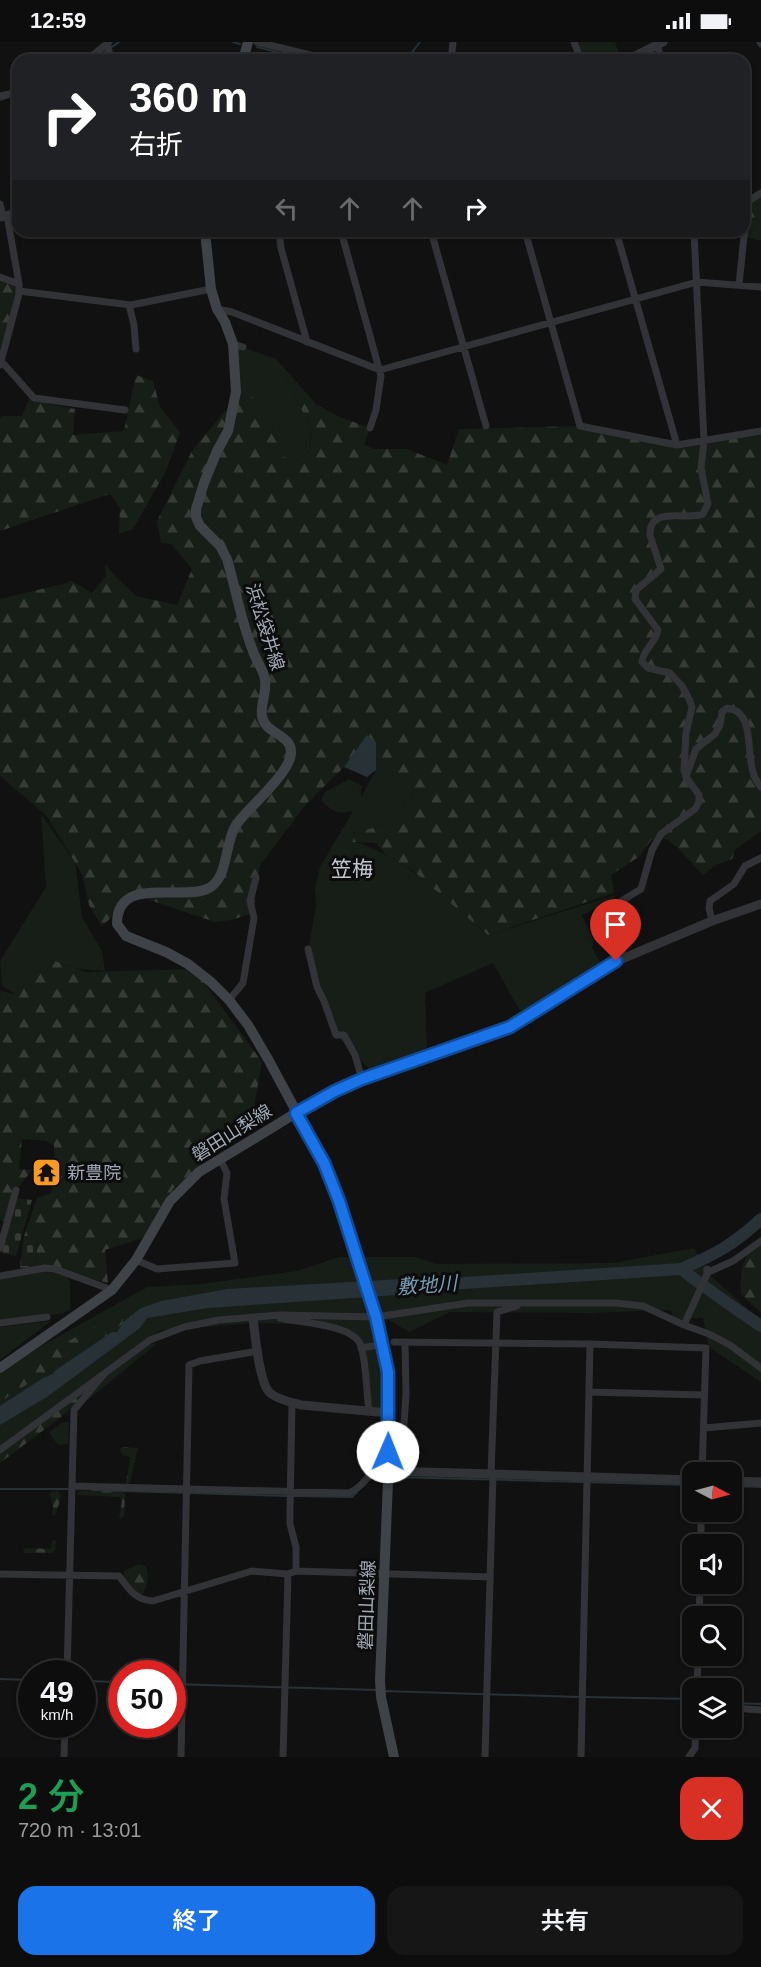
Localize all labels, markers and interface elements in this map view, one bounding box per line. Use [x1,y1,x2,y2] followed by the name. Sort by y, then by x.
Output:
[30,8,86,33] text: 12:59
[129,74,248,121] text: 360 m
[30,78,108,156] icon: right
[129,130,183,160] text: 右折
[270,192,303,225] icon: left
[333,192,366,225] icon: ahead
[396,192,429,225] icon: ahead
[459,192,492,225] icon: right
[242,581,288,673] street label: 浜松袋井線
[331,857,373,880] district label: 笠梅
[590,899,641,961] pin
[599,908,632,941] icon: arrive
[189,1101,275,1165] street label: 磐田山梨線
[30,1157,62,1189] temple icon: 新豊院
[67,1163,121,1183] place label: 新豊院
[396,1272,460,1298] water label: 敷地川
[356,1420,420,1484] position arrow
[682,1462,742,1522] north arrow
[682,1462,742,1738] map controls
[682,1534,742,1594] button: sound
[355,1560,379,1650] street label: 磐田山梨線
[682,1606,742,1666] button: search
[108,1660,186,1738] speed limit sign: 50
[40,1675,74,1708] text: 49
[682,1678,742,1738] button: layers
[41,1706,73,1723] text: km/h
[18,1776,84,1817] text: 2 分
[680,1777,743,1840] button: close
[18,1819,141,1841] text: 720 m · 13:01
[18,1886,375,1955] button: 終了
[387,1886,743,1955] button: 共有

